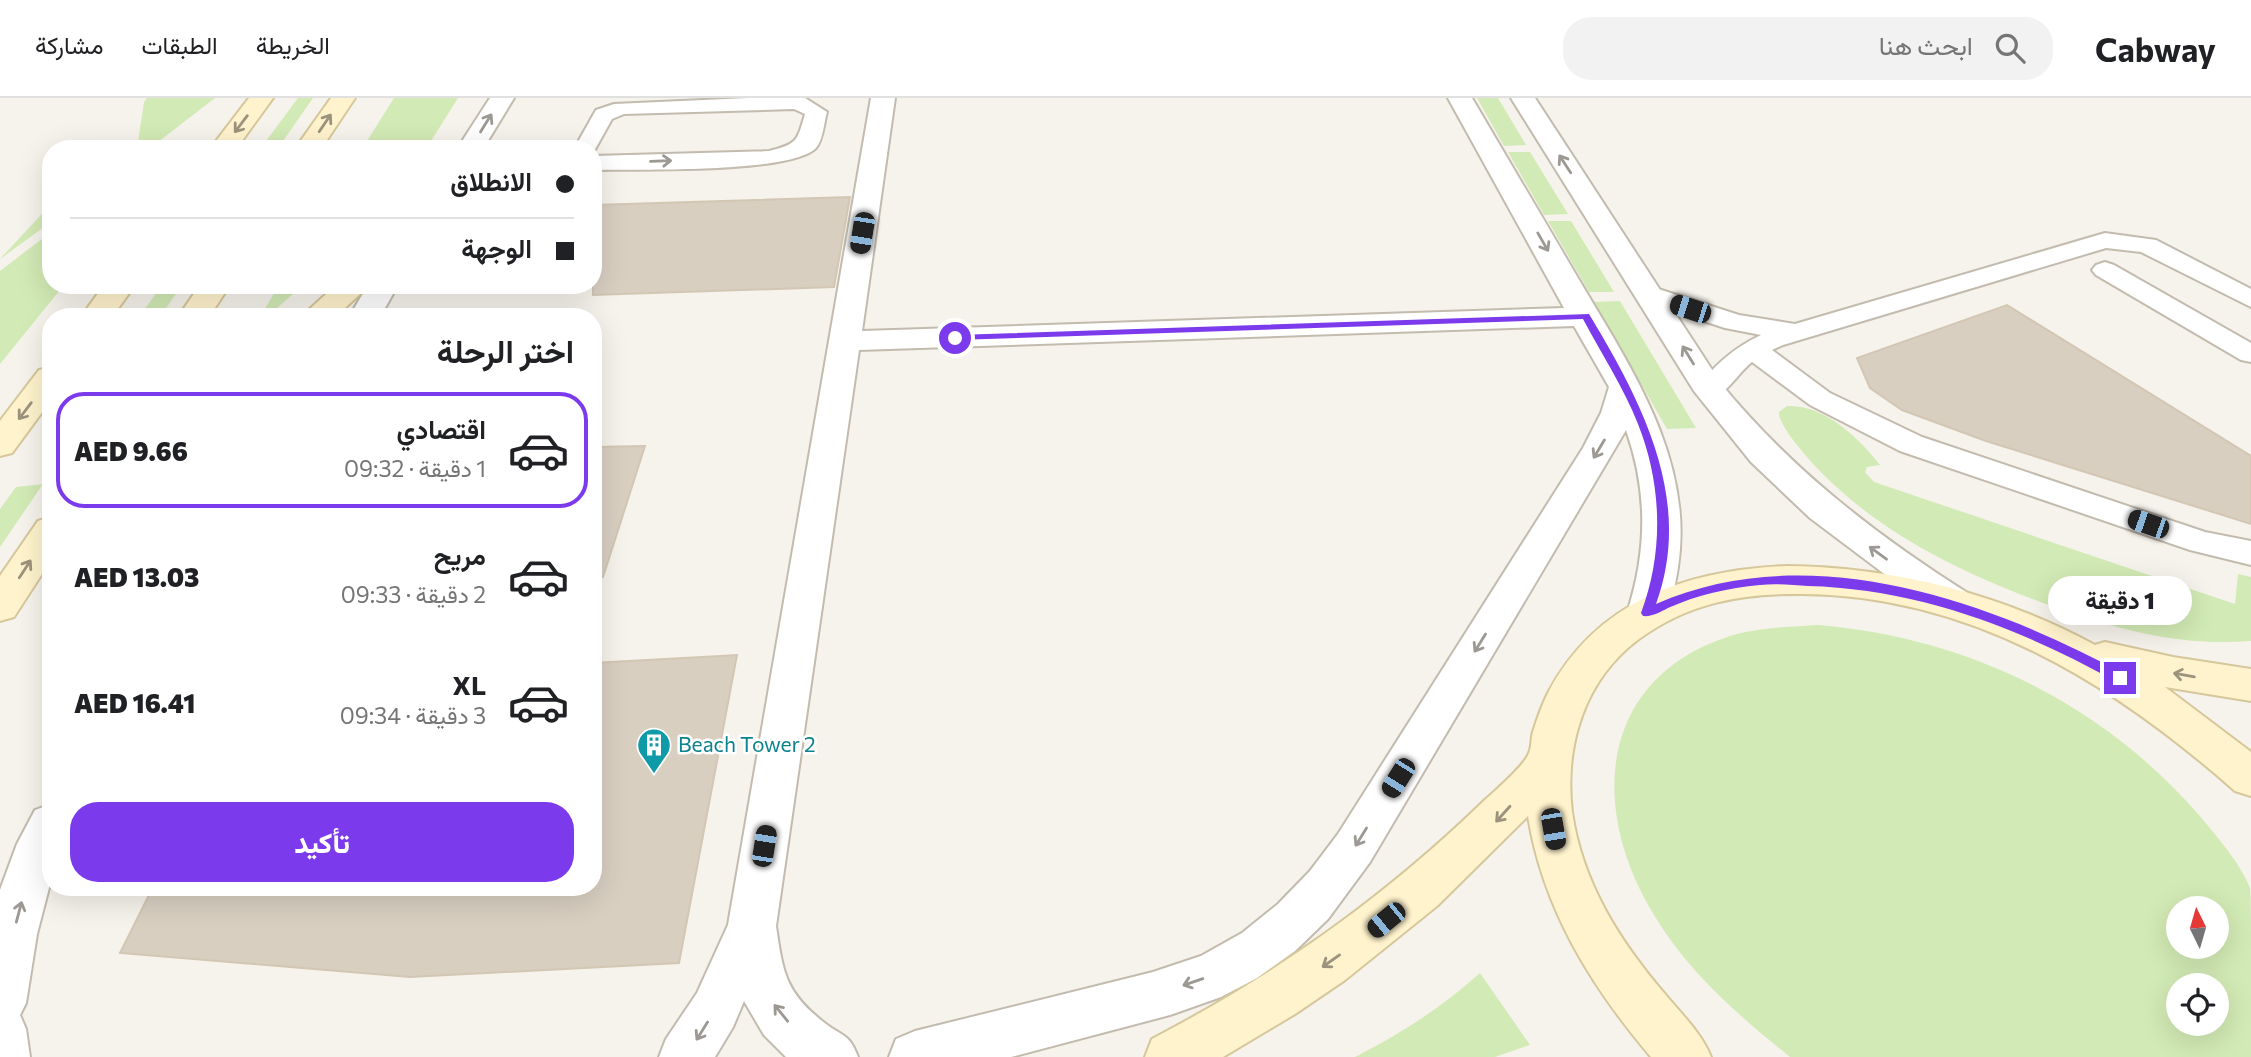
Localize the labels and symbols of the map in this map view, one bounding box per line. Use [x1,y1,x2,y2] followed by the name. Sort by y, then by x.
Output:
[318,114,332,133] one-way arrow
[479,114,493,134] one-way arrow
[234,115,249,133] one-way arrow
[650,154,673,168] one-way arrow
[1558,154,1572,174] one-way arrow
[849,211,876,255] car
[1536,231,1550,251] one-way arrow
[1667,293,1714,325] car
[939,322,971,354] route start
[1680,346,1694,366] one-way arrow
[18,401,32,420] one-way arrow
[1592,439,1606,459] one-way arrow
[2125,507,2172,541] car
[1869,546,1888,560] one-way arrow
[19,559,33,579] one-way arrow
[2048,576,2192,626] callout: 1 دقيقة
[1473,633,1487,653] one-way arrow
[2104,662,2136,694] route end
[2173,668,2196,681] one-way arrow
[635,726,673,775] building icon: Beach Tower 2
[678,731,816,756] place label: Beach Tower 2
[1378,755,1419,801] car
[1495,805,1511,823] one-way arrow
[1540,806,1567,852] car
[751,824,778,868] car
[1353,827,1368,846] one-way arrow
[2166,896,2230,959] north arrow
[1364,899,1409,941] car
[13,901,26,924] one-way arrow
[1322,954,1341,969] one-way arrow
[1182,977,1204,989] one-way arrow
[773,1004,788,1022] one-way arrow
[694,1021,709,1040] one-way arrow

